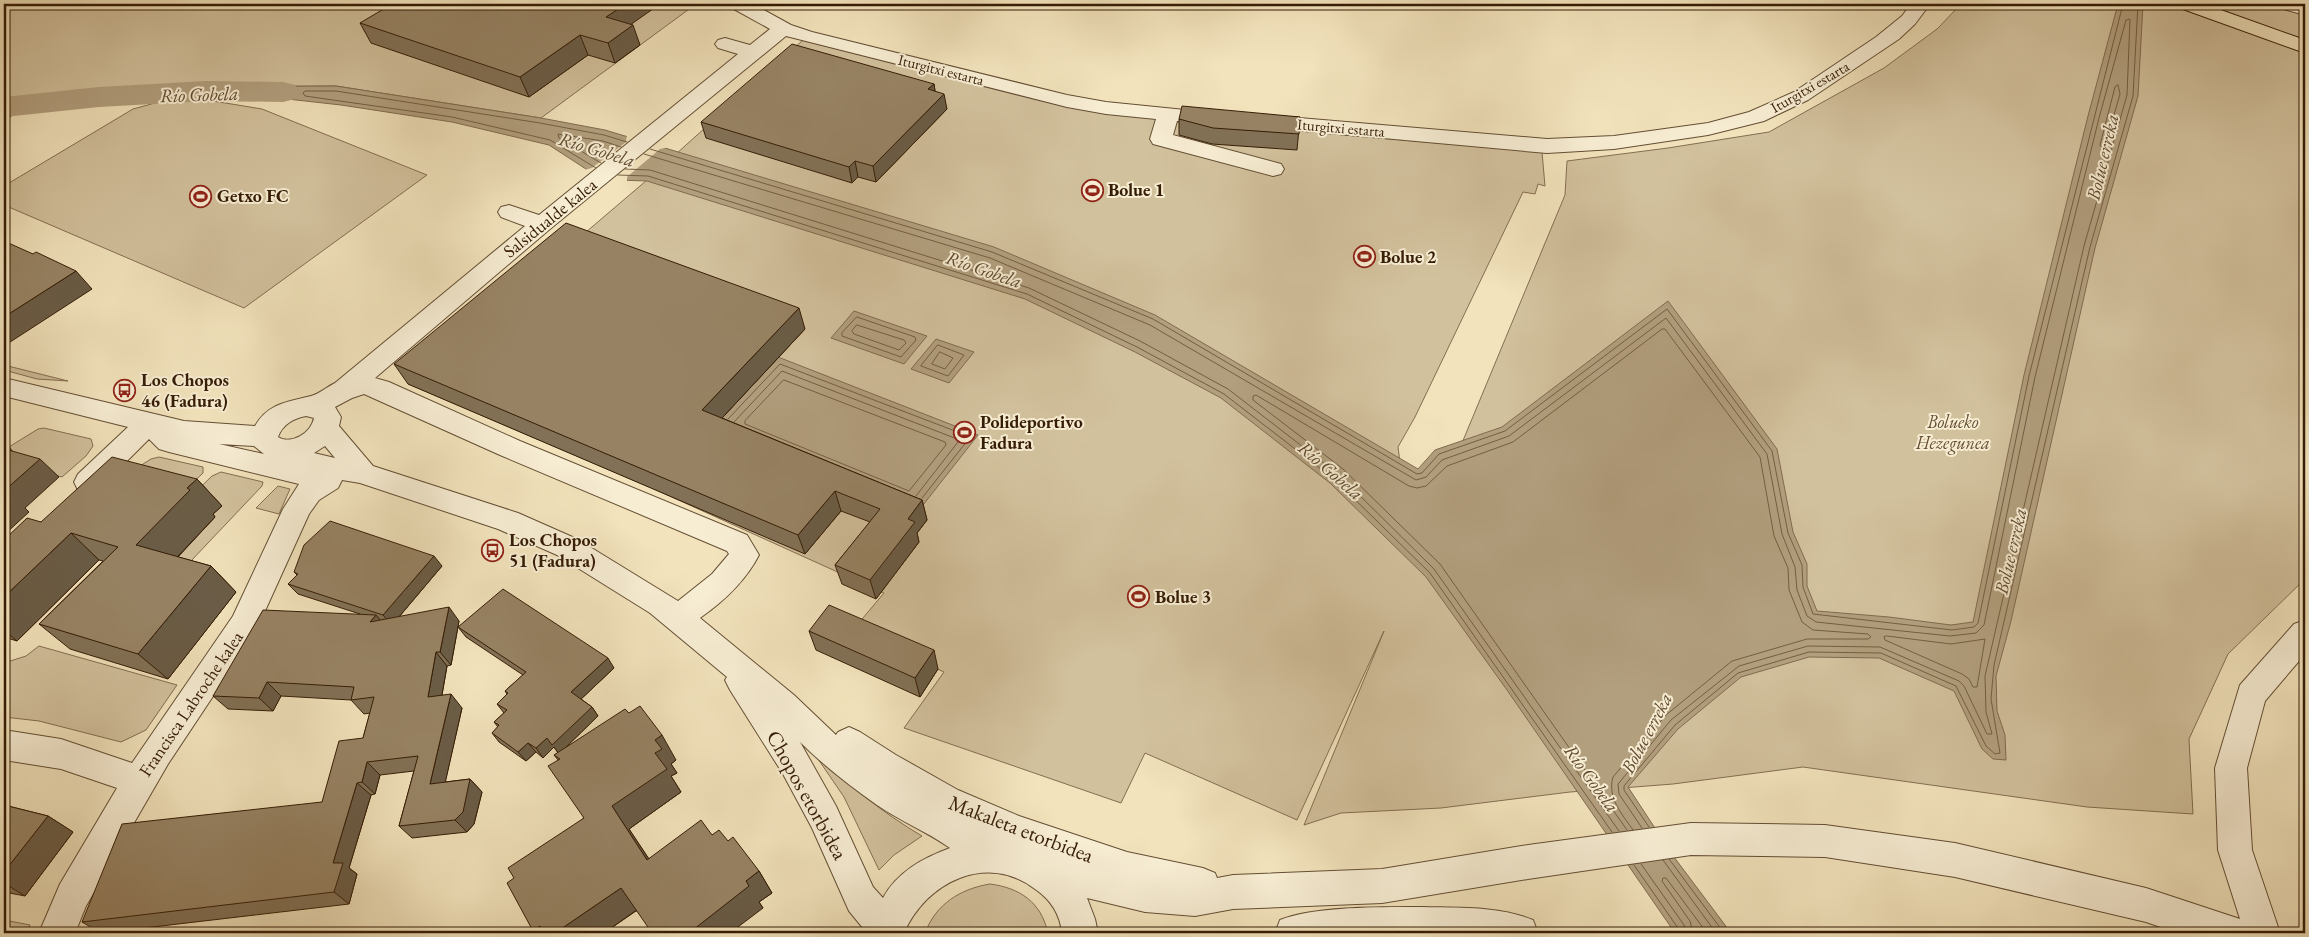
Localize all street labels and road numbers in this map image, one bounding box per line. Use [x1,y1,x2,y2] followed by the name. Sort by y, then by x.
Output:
[896,50,986,89] street label: Iturgitxi estarta
[1767,56,1853,117] street label: Iturgitxi estarta
[1296,114,1386,141] street label: Iturgitxi estarta
[498,172,602,262] street label: Salsidualde kalea
[133,626,248,781] street label: Francisca Labroche kalea
[761,725,854,865] street label: Chopos etorbidea
[945,789,1098,869] street label: Makaleta etorbidea

